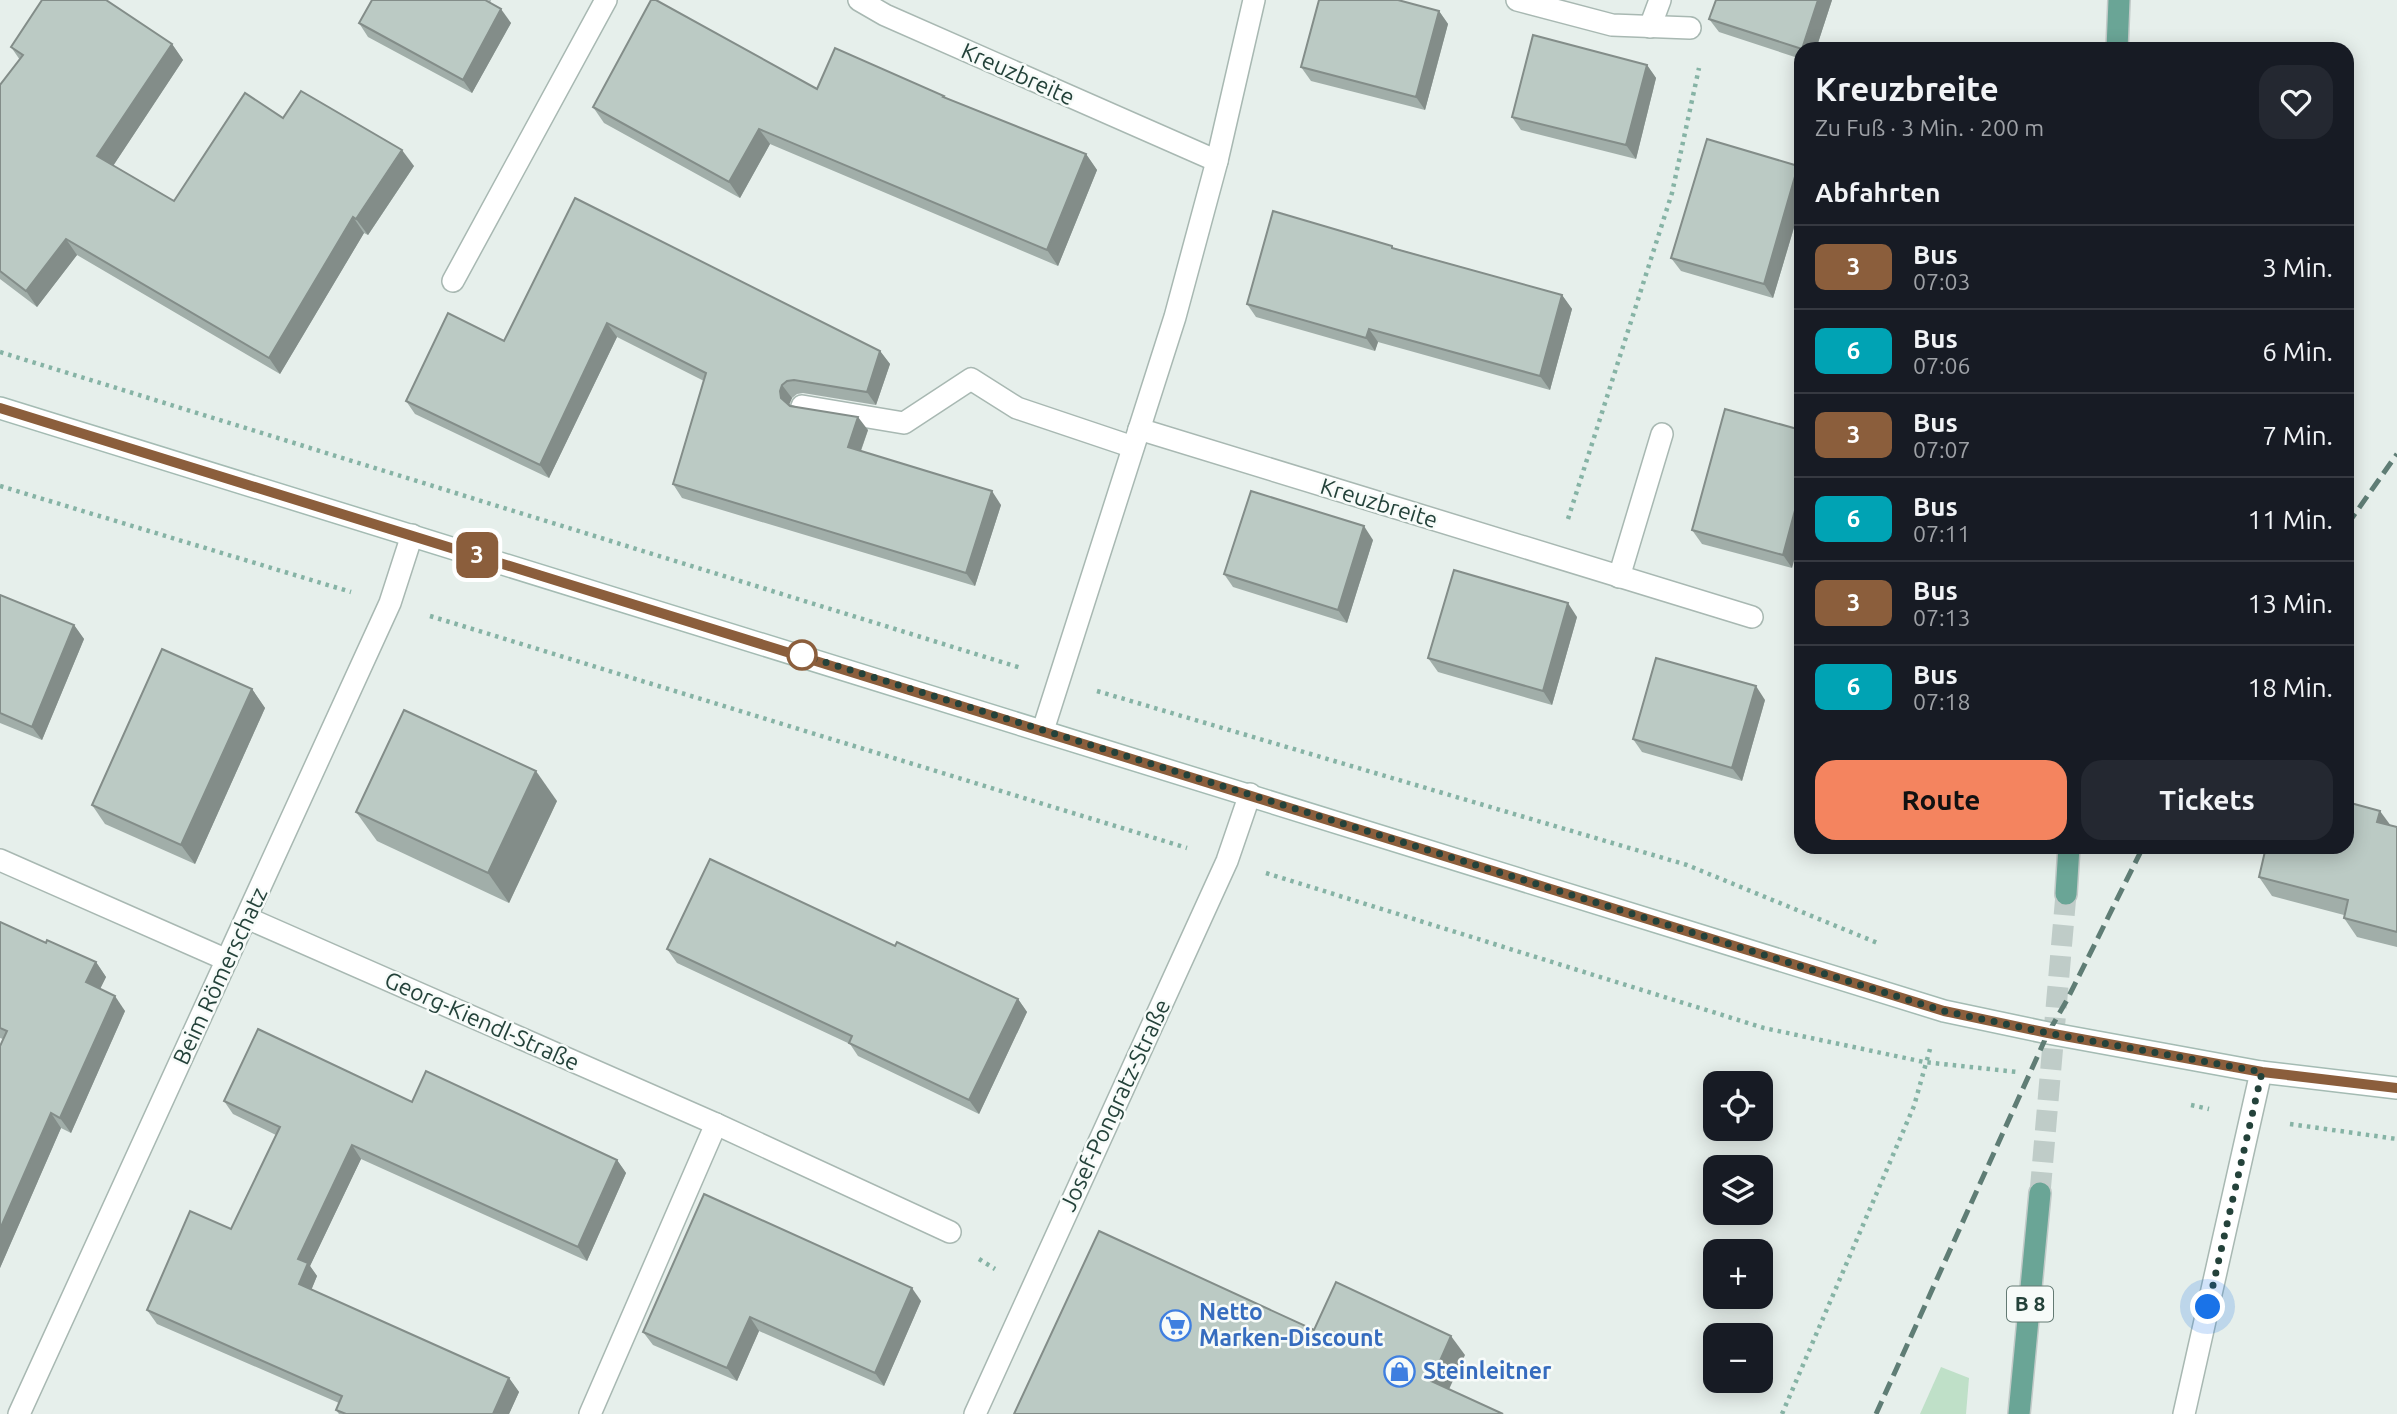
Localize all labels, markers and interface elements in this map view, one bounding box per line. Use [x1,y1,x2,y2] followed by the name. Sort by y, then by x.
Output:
[958,37,1079,110] street label: Kreuzbreite
[2259,65,2333,139] button: heart
[1815,70,1999,107] text: Kreuzbreite
[1815,115,2044,140] text: Zu Fuß · 3 Min. · 200 m
[1815,178,1940,207] text: Abfahrten
[1913,240,1958,269] text: Bus
[1847,253,1860,280] text: 3
[2262,253,2333,282] text: 3 Min.
[1913,269,1971,294] text: 07:03
[1913,324,1958,353] text: Bus
[1847,337,1860,364] text: 6
[2262,337,2333,366] text: 6 Min.
[1913,353,1971,378] text: 07:06
[1913,408,1958,437] text: Bus
[1847,421,1860,448] text: 3
[2262,421,2333,450] text: 7 Min.
[1913,437,1971,462] text: 07:07
[1318,473,1441,532] street label: Kreuzbreite
[1913,492,1958,521] text: Bus
[1847,505,1860,532] text: 6
[2248,505,2333,534] text: 11 Min.
[1913,521,1971,546] text: 07:11
[454,532,500,578] line badge: 3
[470,541,484,568] text: 3
[1913,576,1958,605] text: Bus
[1847,589,1860,616] text: 3
[2248,589,2333,618] text: 13 Min.
[1913,605,1971,630] text: 07:13
[787,640,817,670] unlabelled marker
[1913,660,1958,689] text: Bus
[1847,673,1860,700] text: 6
[2248,673,2333,702] text: 18 Min.
[1913,689,1971,714] text: 07:18
[1815,760,2067,840] button: Route
[2081,760,2333,840] button: Tickets
[168,883,272,1068] street label: Beim Römerschatz
[381,966,583,1075] street label: Georg-Kiendl-Straße
[1054,995,1175,1215] street label: Josef-Pongratz-Straße
[1703,1071,1773,1393] map controls
[1703,1071,1773,1141] button: locate
[1703,1155,1773,1225] button: layers
[1703,1239,1773,1309] button: +
[2007,1286,2053,1322] road number: B 8
[2190,1289,2225,1324] your location
[1199,1299,1383,1350] place label: Netto Marken-Discount
[1159,1308,1193,1342] supermarket icon: Netto Marken-Discount
[1703,1323,1773,1393] button: −
[1383,1354,1417,1388] shop icon: Steinleitner
[1423,1358,1552,1383] place label: Steinleitner

